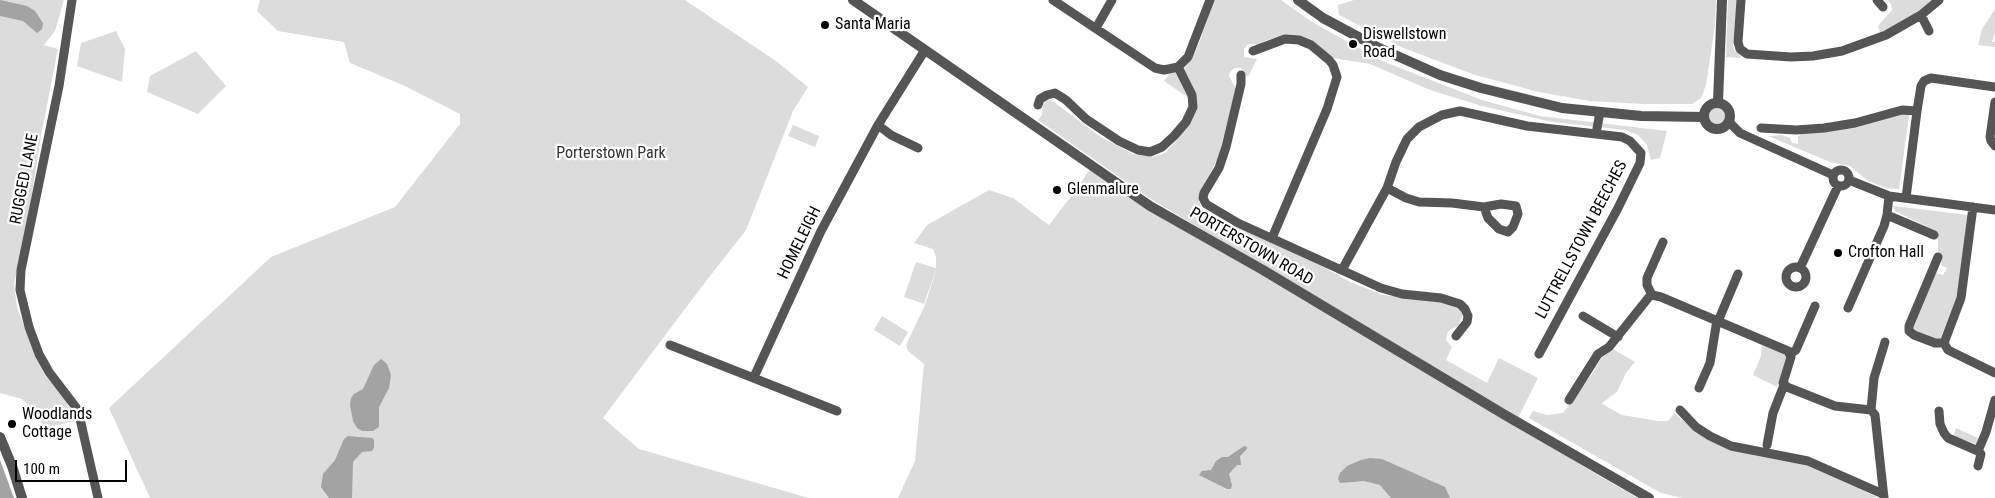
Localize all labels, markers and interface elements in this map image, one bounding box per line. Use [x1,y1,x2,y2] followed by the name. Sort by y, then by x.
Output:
[835,15,911,35] place label: Santa Maria
[819,19,831,31] marker: Santa Maria
[1363,25,1446,63] place label: Diswellstown Road
[1347,38,1359,50] marker: Diswellstown Road
[7,132,43,226] street label: RUGGED LANE
[556,144,666,164] park label: Porterstown Park
[1532,158,1632,322] street label: LUTTRELLSTOWN BEECHES
[1067,180,1139,200] place label: Glenmalure
[1051,184,1063,196] marker: Glenmalure
[774,204,826,282] street label: HOMELEIGH
[1186,204,1316,290] street label: PORTERSTOWN ROAD
[1848,243,1924,263] place label: Crofton Hall
[1832,247,1844,259] marker: Crofton Hall
[22,405,92,443] place label: Woodlands Cottage
[6,418,18,430] marker: Woodlands Cottage
[18,450,130,482] scale bar
[23,460,60,478] text: 100 m

